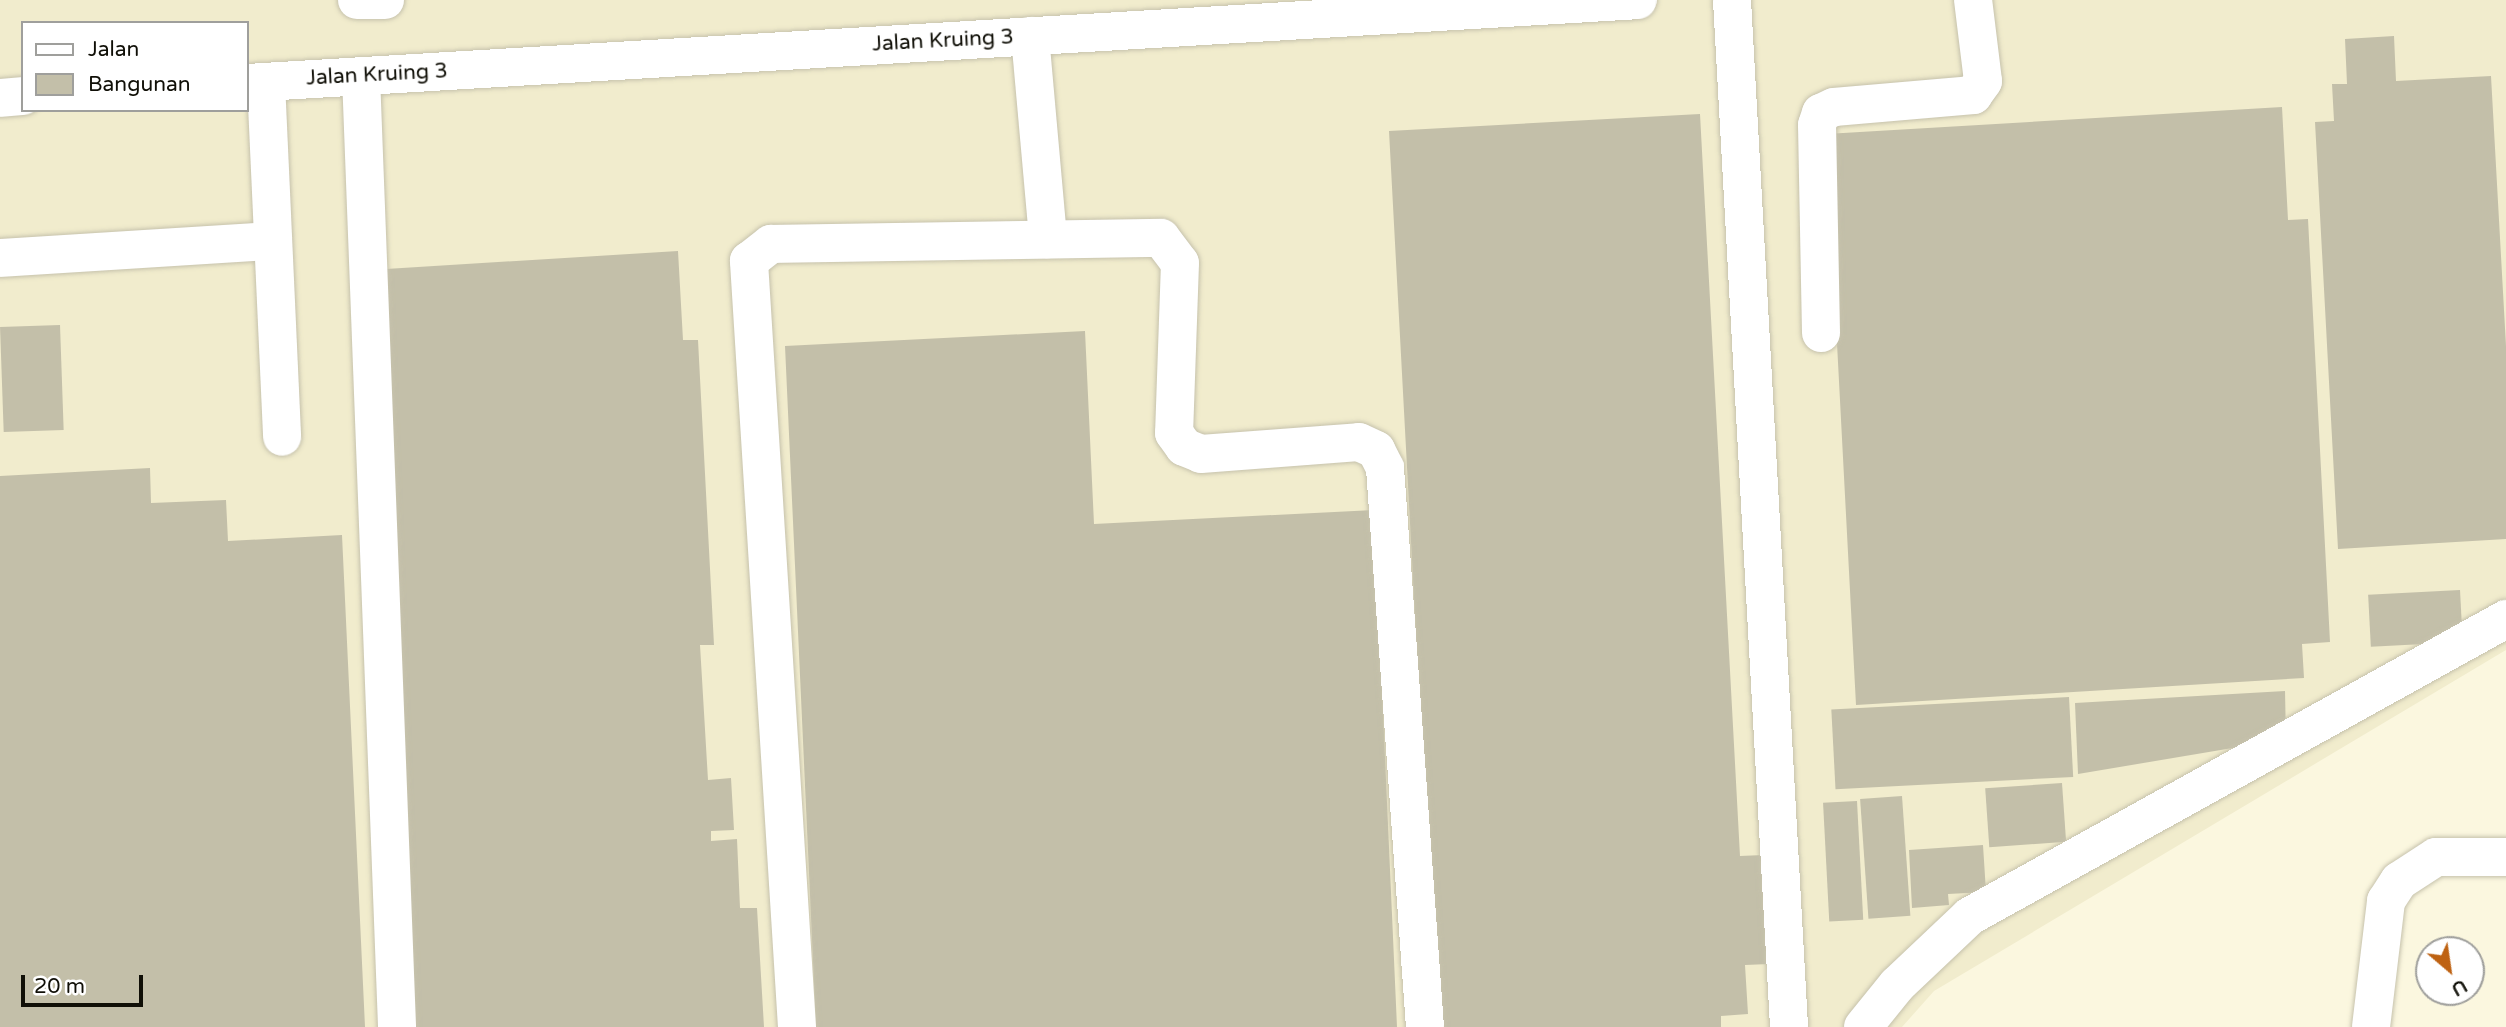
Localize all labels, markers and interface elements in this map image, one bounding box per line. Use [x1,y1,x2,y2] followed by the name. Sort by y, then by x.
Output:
[21,21,248,112] legend
[872,25,1014,57] street label: Jalan Kruing 3
[88,37,139,62] text: Jalan
[306,59,448,91] street label: Jalan Kruing 3
[88,72,191,97] text: Bangunan
[2415,936,2485,1006] north arrow
[24,960,147,1004] scale bar
[34,974,85,999] text: 20 m
[2448,975,2471,1001] text: U

